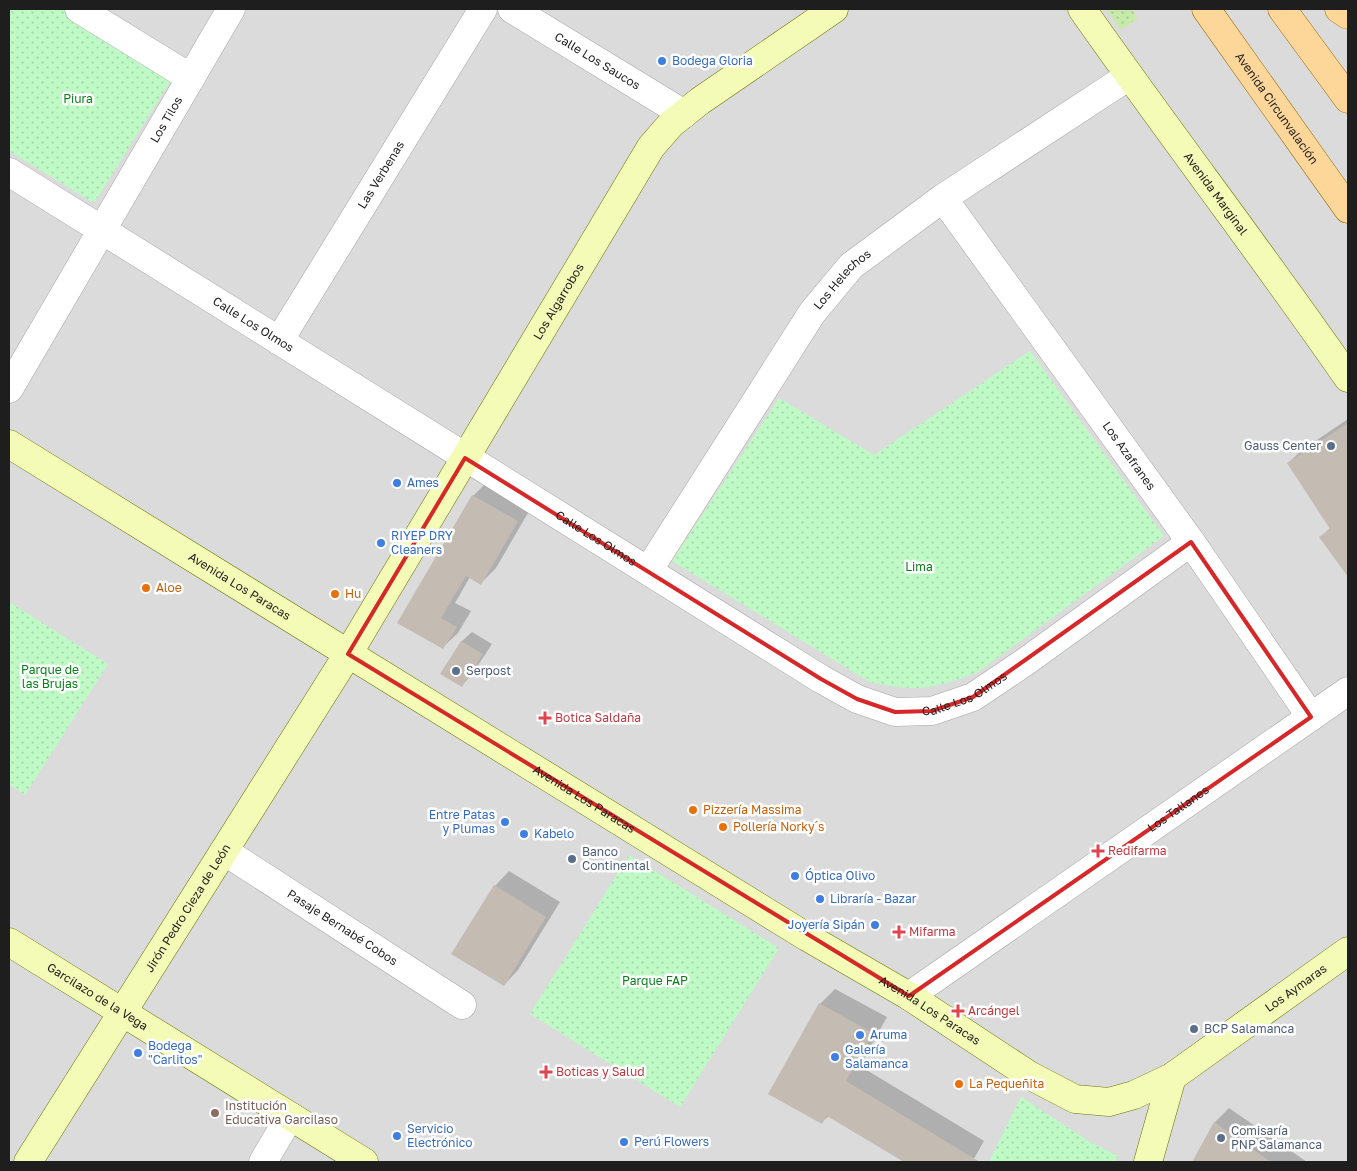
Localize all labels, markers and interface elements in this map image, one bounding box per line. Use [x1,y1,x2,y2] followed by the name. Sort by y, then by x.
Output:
[552,29,643,93] street label: Calle Los Saucos
[1232,49,1322,167] street label: Avenida Circunvalación
[672,53,753,68] place label: Bodega Gloria
[656,55,668,67] marker: Bodega Gloria
[63,91,93,106] park label: Piura
[147,93,185,145] street label: Los Tilos
[354,138,407,211] street label: Las Verbenas
[1181,149,1251,238] street label: Avenida Marginal
[810,246,874,312] street label: Los Helechos
[530,260,587,342] street label: Los Algarrobos
[210,293,297,355] street label: Calle Los Olmos
[1100,418,1159,493] street label: Los Azafranes
[1244,438,1321,453] place label: Gauss Center
[1325,440,1337,452] marker: Gauss Center
[407,475,439,490] place label: Ames
[391,477,403,489] marker: Ames
[553,507,640,569] street label: Calle Los Olmos
[391,528,453,557] place label: RIYEP DRY Cleaners
[375,537,387,549] marker: RIYEP DRY Cleaners
[186,549,294,623] street label: Avenida Los Paracas
[905,559,933,574] park label: Lima
[156,580,182,595] place label: Aloe
[140,582,152,594] marker: Aloe
[345,586,361,601] place label: Hu
[329,588,341,600] marker: Hu
[21,662,79,691] park label: Parque de las Brujas
[466,663,511,678] place label: Serpost
[450,665,462,677] marker: Serpost
[922,668,1010,718] street label: Calle Los Olmos
[555,710,641,725] place label: Botica Saldaña
[539,712,551,724] marker: Botica Saldaña
[530,762,638,836] street label: Avenida Los Paracas
[1144,782,1212,835] street label: Los Tallanes
[703,802,802,817] place label: Pizzería Massima
[687,804,699,816] marker: Pizzería Massima
[429,807,495,836] place label: Entre Patas y Plumas
[499,816,511,828] marker: Entre Patas y Plumas
[733,819,824,834] place label: Pollería Norky´s
[717,821,729,833] marker: Pollería Norky´s
[534,826,574,841] place label: Kabelo
[518,828,530,840] marker: Kabelo
[141,841,234,975] street label: Jirón Pedro Cieza de León
[1108,843,1167,858] place label: Redifarma
[582,844,650,873] place label: Banco Continental
[1092,845,1104,857] marker: Redifarma
[566,853,578,865] marker: Banco Continental
[805,868,875,883] place label: Óptica Olivo
[789,870,801,882] marker: Óptica Olivo
[285,886,401,968] street label: Pasaje Bernabé Cobos
[830,891,917,906] place label: Libraría - Bazar
[814,893,826,905] marker: Libraría - Bazar
[788,917,865,932] place label: Joyería Sipán
[869,919,881,931] marker: Joyería Sipán
[909,924,956,939] place label: Mifarma
[893,926,905,938] marker: Mifarma
[44,959,151,1033] street label: Garcilazo de la Vega
[1262,961,1330,1015] street label: Los Aymaras
[876,972,983,1048] street label: Avenida Los Paracas
[622,973,688,988] park label: Parque FAP
[968,1003,1020,1018] place label: Arcángel
[952,1005,964,1017] marker: Arcángel
[1204,1021,1294,1036] place label: BCP Salamanca
[1188,1023,1200,1035] marker: BCP Salamanca
[870,1027,907,1042] place label: Aruma
[854,1029,866,1041] marker: Aruma
[148,1038,202,1067] place label: Bodega "Carlitos"
[845,1042,908,1071] place label: Galería Salamanca
[132,1047,144,1059] marker: Bodega "Carlitos"
[829,1051,841,1063] marker: Galería Salamanca
[556,1064,645,1079] place label: Boticas y Salud
[540,1066,552,1078] marker: Boticas y Salud
[969,1076,1044,1091] place label: La Pequeñita
[953,1078,965,1090] marker: La Pequeñita
[225,1098,338,1127] place label: Institución Educativa Garcilaso
[209,1107,221,1119] marker: Institución Educativa Garcilaso
[407,1121,472,1150] place label: Servicio Electrónico
[1231,1123,1322,1152] place label: Comisaría PNP Salamanca
[391,1130,403,1142] marker: Servicio Electrónico
[1215,1132,1227,1144] marker: Comisaría PNP Salamanca
[634,1134,709,1149] place label: Perú Flowers
[618,1136,630,1148] marker: Perú Flowers

